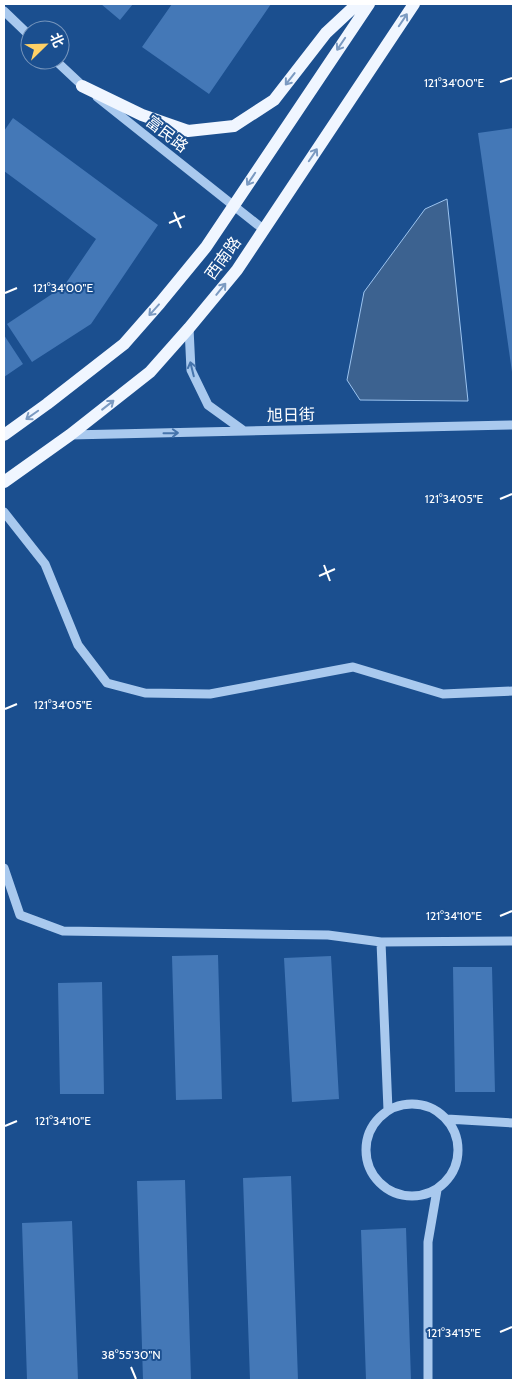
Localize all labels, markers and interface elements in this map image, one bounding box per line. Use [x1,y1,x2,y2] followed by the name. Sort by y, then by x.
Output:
[398,13,409,27] one-way arrow
[20,20,70,70] north arrow
[46,30,68,50] text: 北
[336,37,346,51] one-way arrow
[285,72,295,86] one-way arrow
[424,75,484,90] text: 121°34'00"E
[142,112,192,156] street label: 富民路
[308,148,318,162] one-way arrow
[246,172,256,186] one-way arrow
[201,233,245,283] street label: 西南路
[33,280,93,295] text: 121°34'00"E
[216,283,227,296] one-way arrow
[148,303,160,316] one-way arrow
[187,361,196,377] one-way arrow
[102,400,115,411] one-way arrow
[267,405,315,425] street label: 旭日街
[25,410,39,420] one-way arrow
[163,428,179,438] one-way arrow
[425,491,484,506] text: 121°34'05"E
[34,697,93,712] text: 121°34'05"E
[426,908,482,923] text: 121°34'10"E
[35,1113,91,1128] text: 121°34'10"E
[427,1325,481,1340] text: 121°34'15"E
[101,1347,161,1362] text: 38°55'30"N

